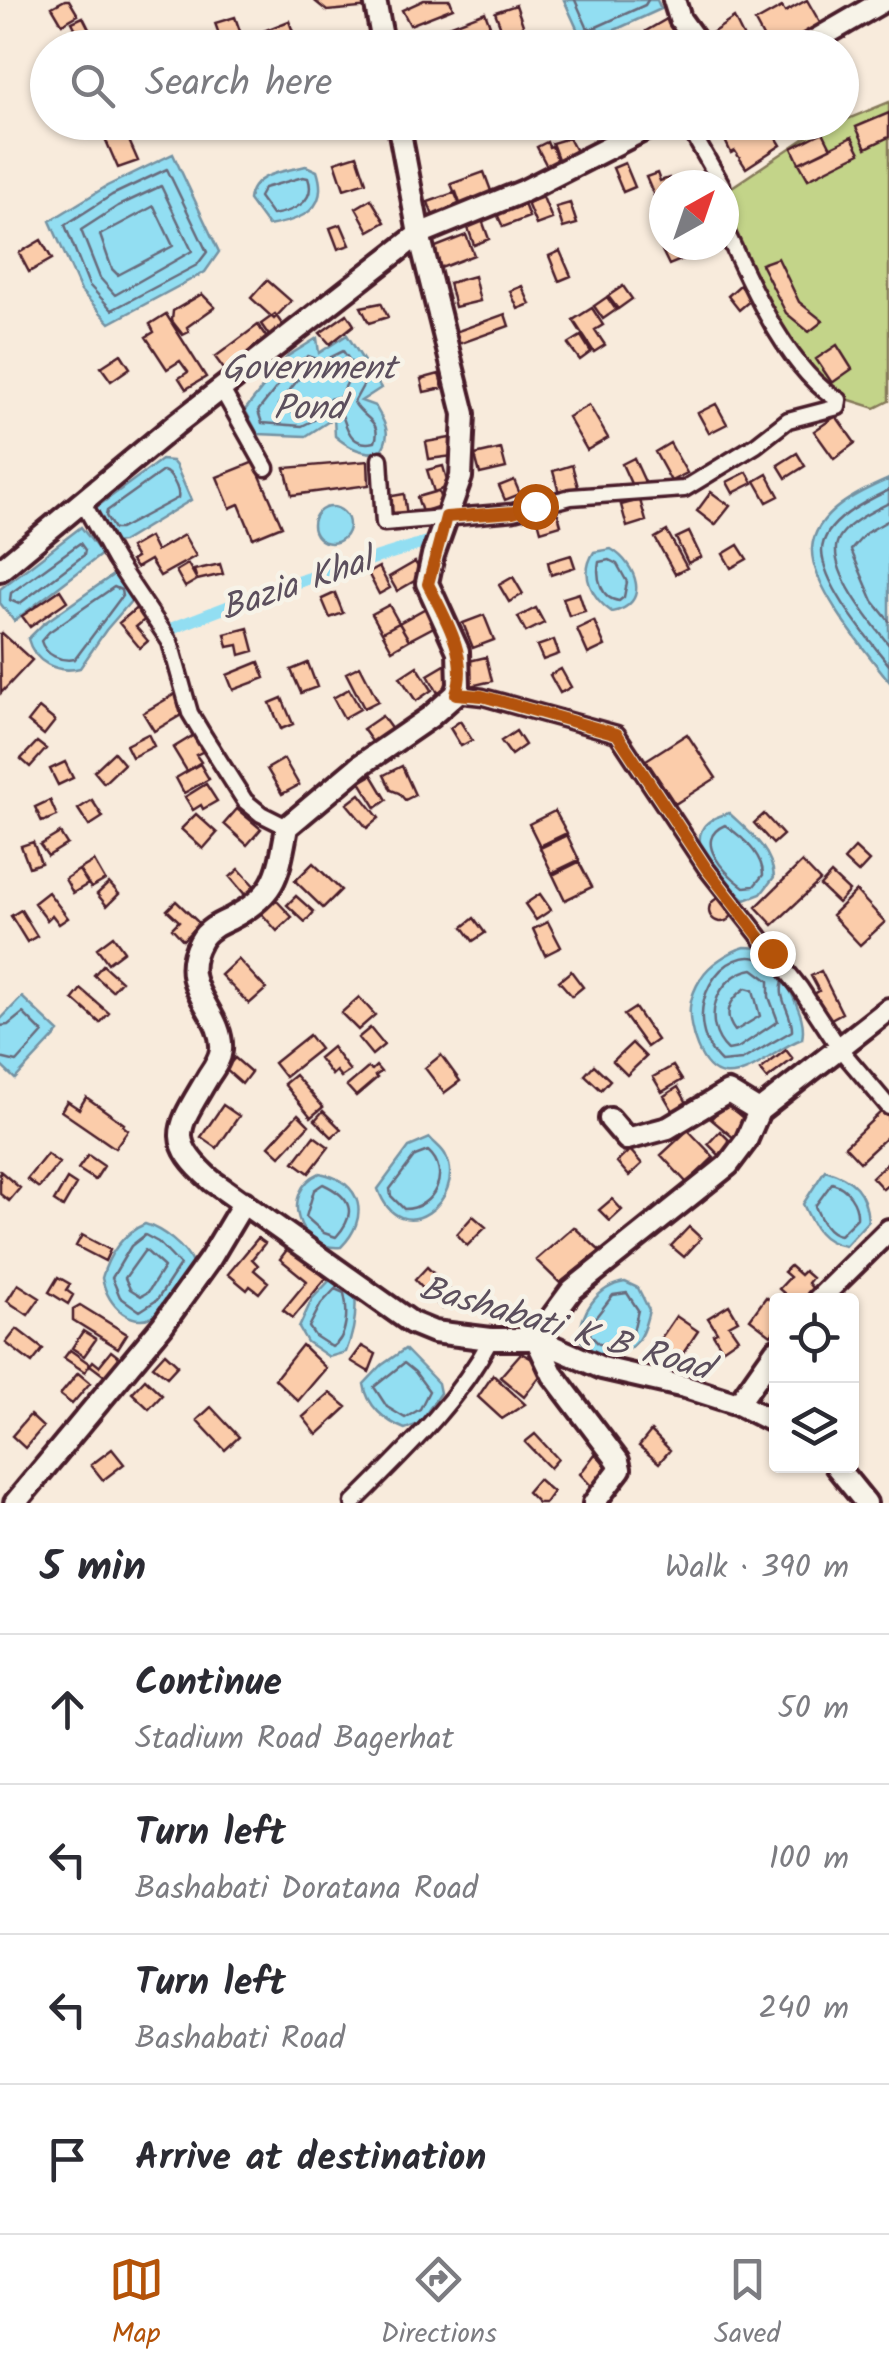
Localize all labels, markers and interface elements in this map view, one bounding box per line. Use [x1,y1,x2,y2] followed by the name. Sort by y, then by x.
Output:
[30,30,859,140] search box
[145,55,332,115] text: Search here
[65,58,120,113] icon: search
[649,170,739,260] north arrow
[222,342,401,438] water label: Government Pond
[513,484,559,530] route start
[214,532,387,638] water label: Bazia Khal
[750,931,796,977] route end
[413,1262,724,1400] water label: Bashabati K B Road
[769,1293,859,1473] map controls
[769,1293,859,1383] button: locate
[769,1383,859,1473] button: layers
[40,1535,146,1602] text: 5 min
[665,1543,849,1594] text: Walk · 390 m
[135,1654,282,1714] text: Continue
[40,1682,95,1737] icon: ahead
[778,1684,849,1735] text: 50 m
[135,1714,454,1765] text: Stadium Road Bagerhat
[135,1804,286,1864] text: Turn left
[40,1832,95,1887] icon: left
[769,1834,849,1885] text: 100 m
[135,1864,478,1915] text: Bashabati Doratana Road
[135,1954,286,2014] text: Turn left
[40,1982,95,2037] icon: left
[758,1984,849,2035] text: 240 m
[135,2014,345,2065] text: Bashabati Road
[135,2129,486,2189] text: Arrive at destination
[40,2132,95,2187] icon: arrive
[109,2252,164,2357] tab: Map
[381,2252,497,2357] tab: Directions
[714,2252,780,2357] tab: Saved

